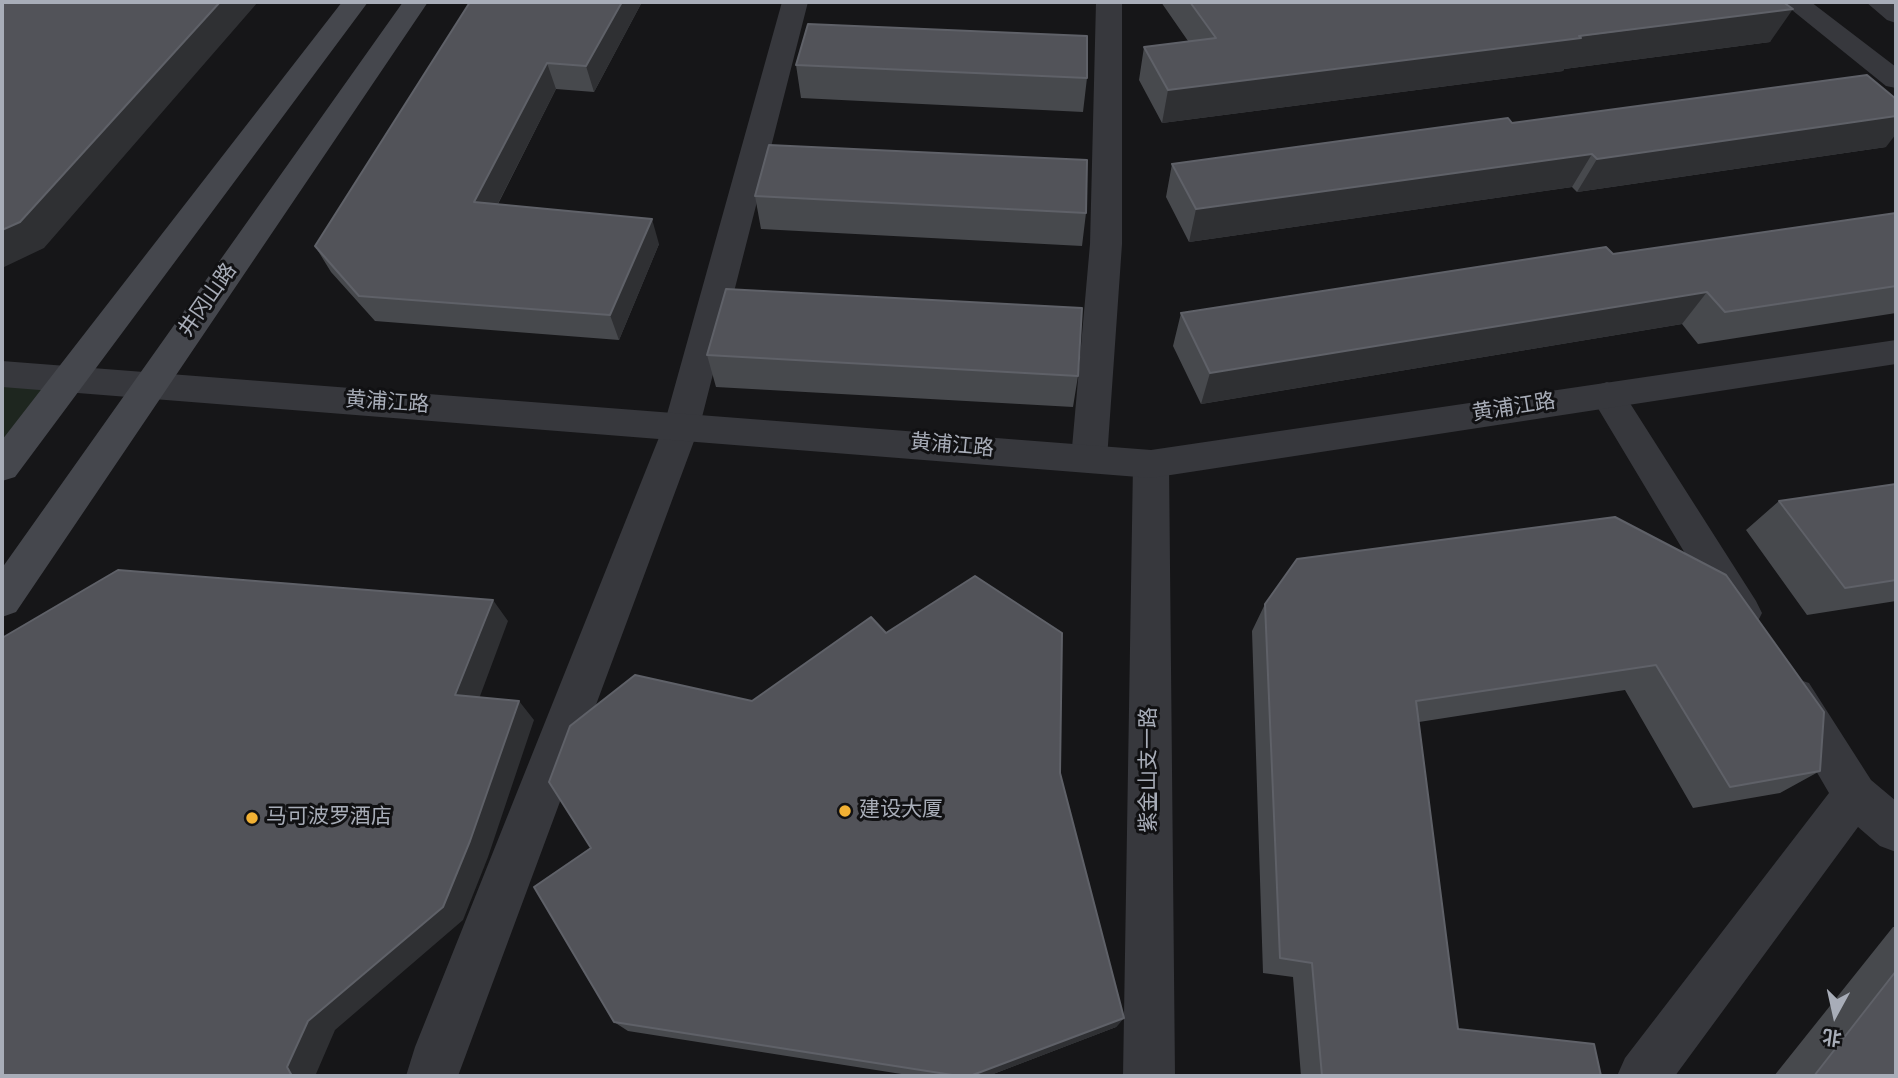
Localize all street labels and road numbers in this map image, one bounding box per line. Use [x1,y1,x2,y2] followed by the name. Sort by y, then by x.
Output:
[175,259,243,343] street label: 井冈山路
[344,389,430,419] street label: 黄浦江路
[1471,390,1557,428] street label: 黄浦江路
[909,431,995,463] street label: 黄浦江路
[1137,707,1163,833] street label: 紫金山支一路

